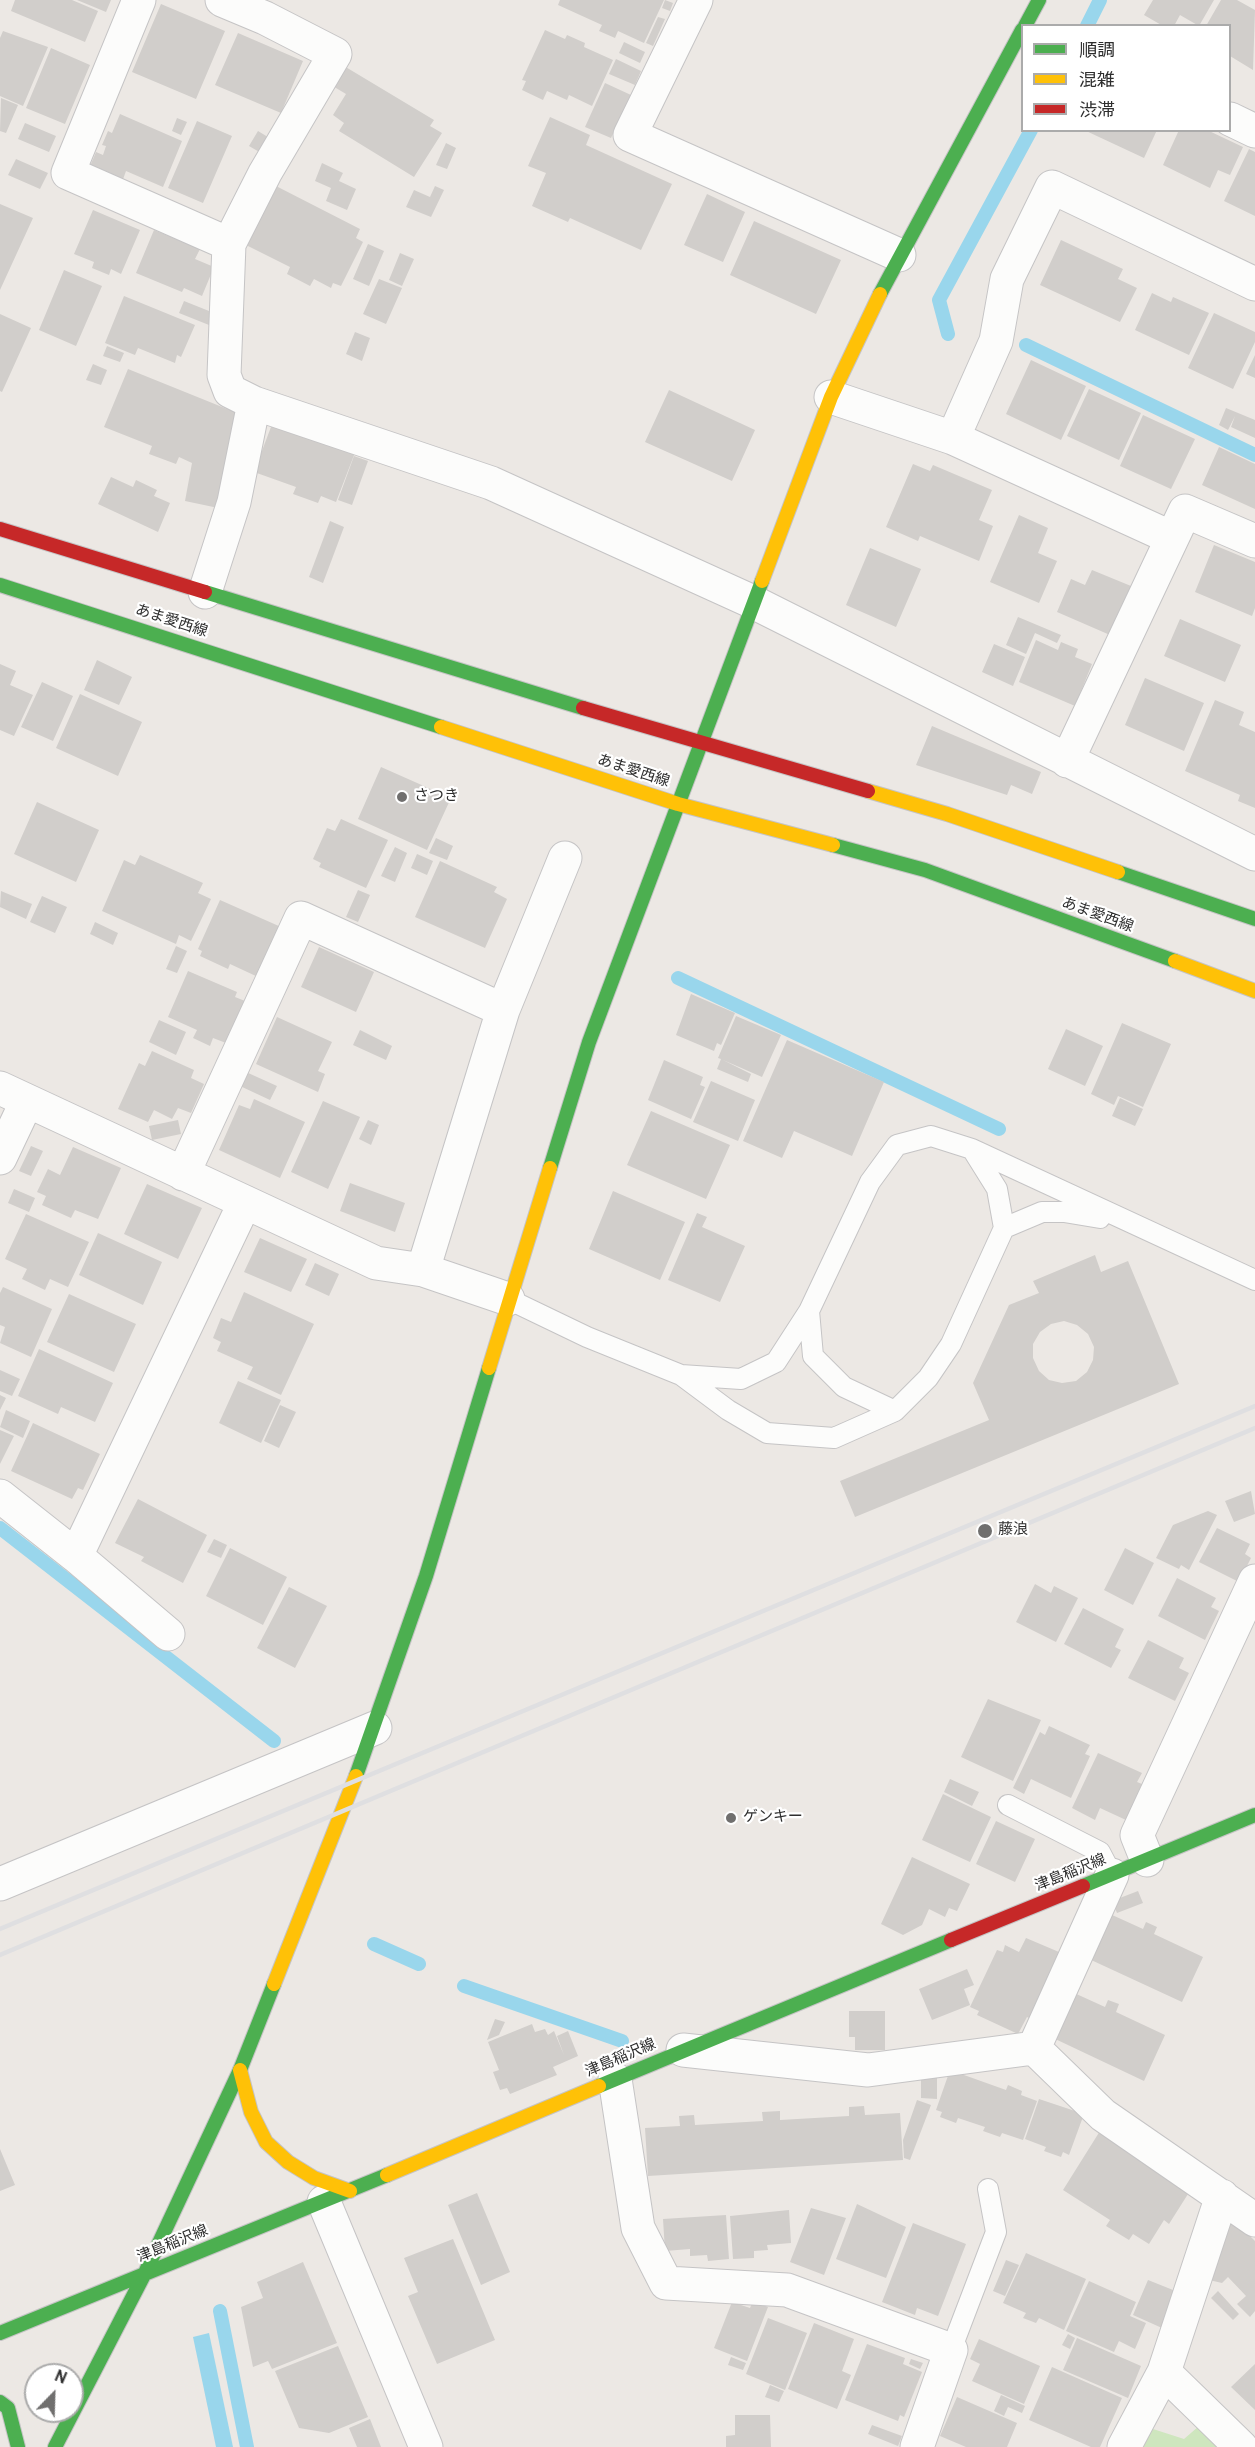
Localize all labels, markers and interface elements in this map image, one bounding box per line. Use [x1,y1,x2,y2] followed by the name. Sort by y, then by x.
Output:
[1021,24,1231,132] legend
[1079,40,1115,63] text: 順調
[1079,70,1115,93] text: 混雑
[1079,100,1115,123] text: 渋滞
[133,602,209,642] street label: あま愛西線
[595,752,671,792] street label: あま愛西線
[414,788,459,806] place label: さつき
[395,790,409,804] marker: さつき
[1059,895,1135,937] street label: あま愛西線
[976,1522,994,1540] marker: 藤浪
[998,1522,1028,1540] place label: 藤浪
[743,1809,803,1827] place label: ゲンキー
[724,1811,738,1825] marker: ゲンキー
[1033,1852,1109,1896] street label: 津島稲沢線
[583,2036,659,2082] street label: 津島稲沢線
[135,2223,211,2267] street label: 津島稲沢線
[24,2363,84,2423] north arrow
[51,2367,69,2390] text: N

